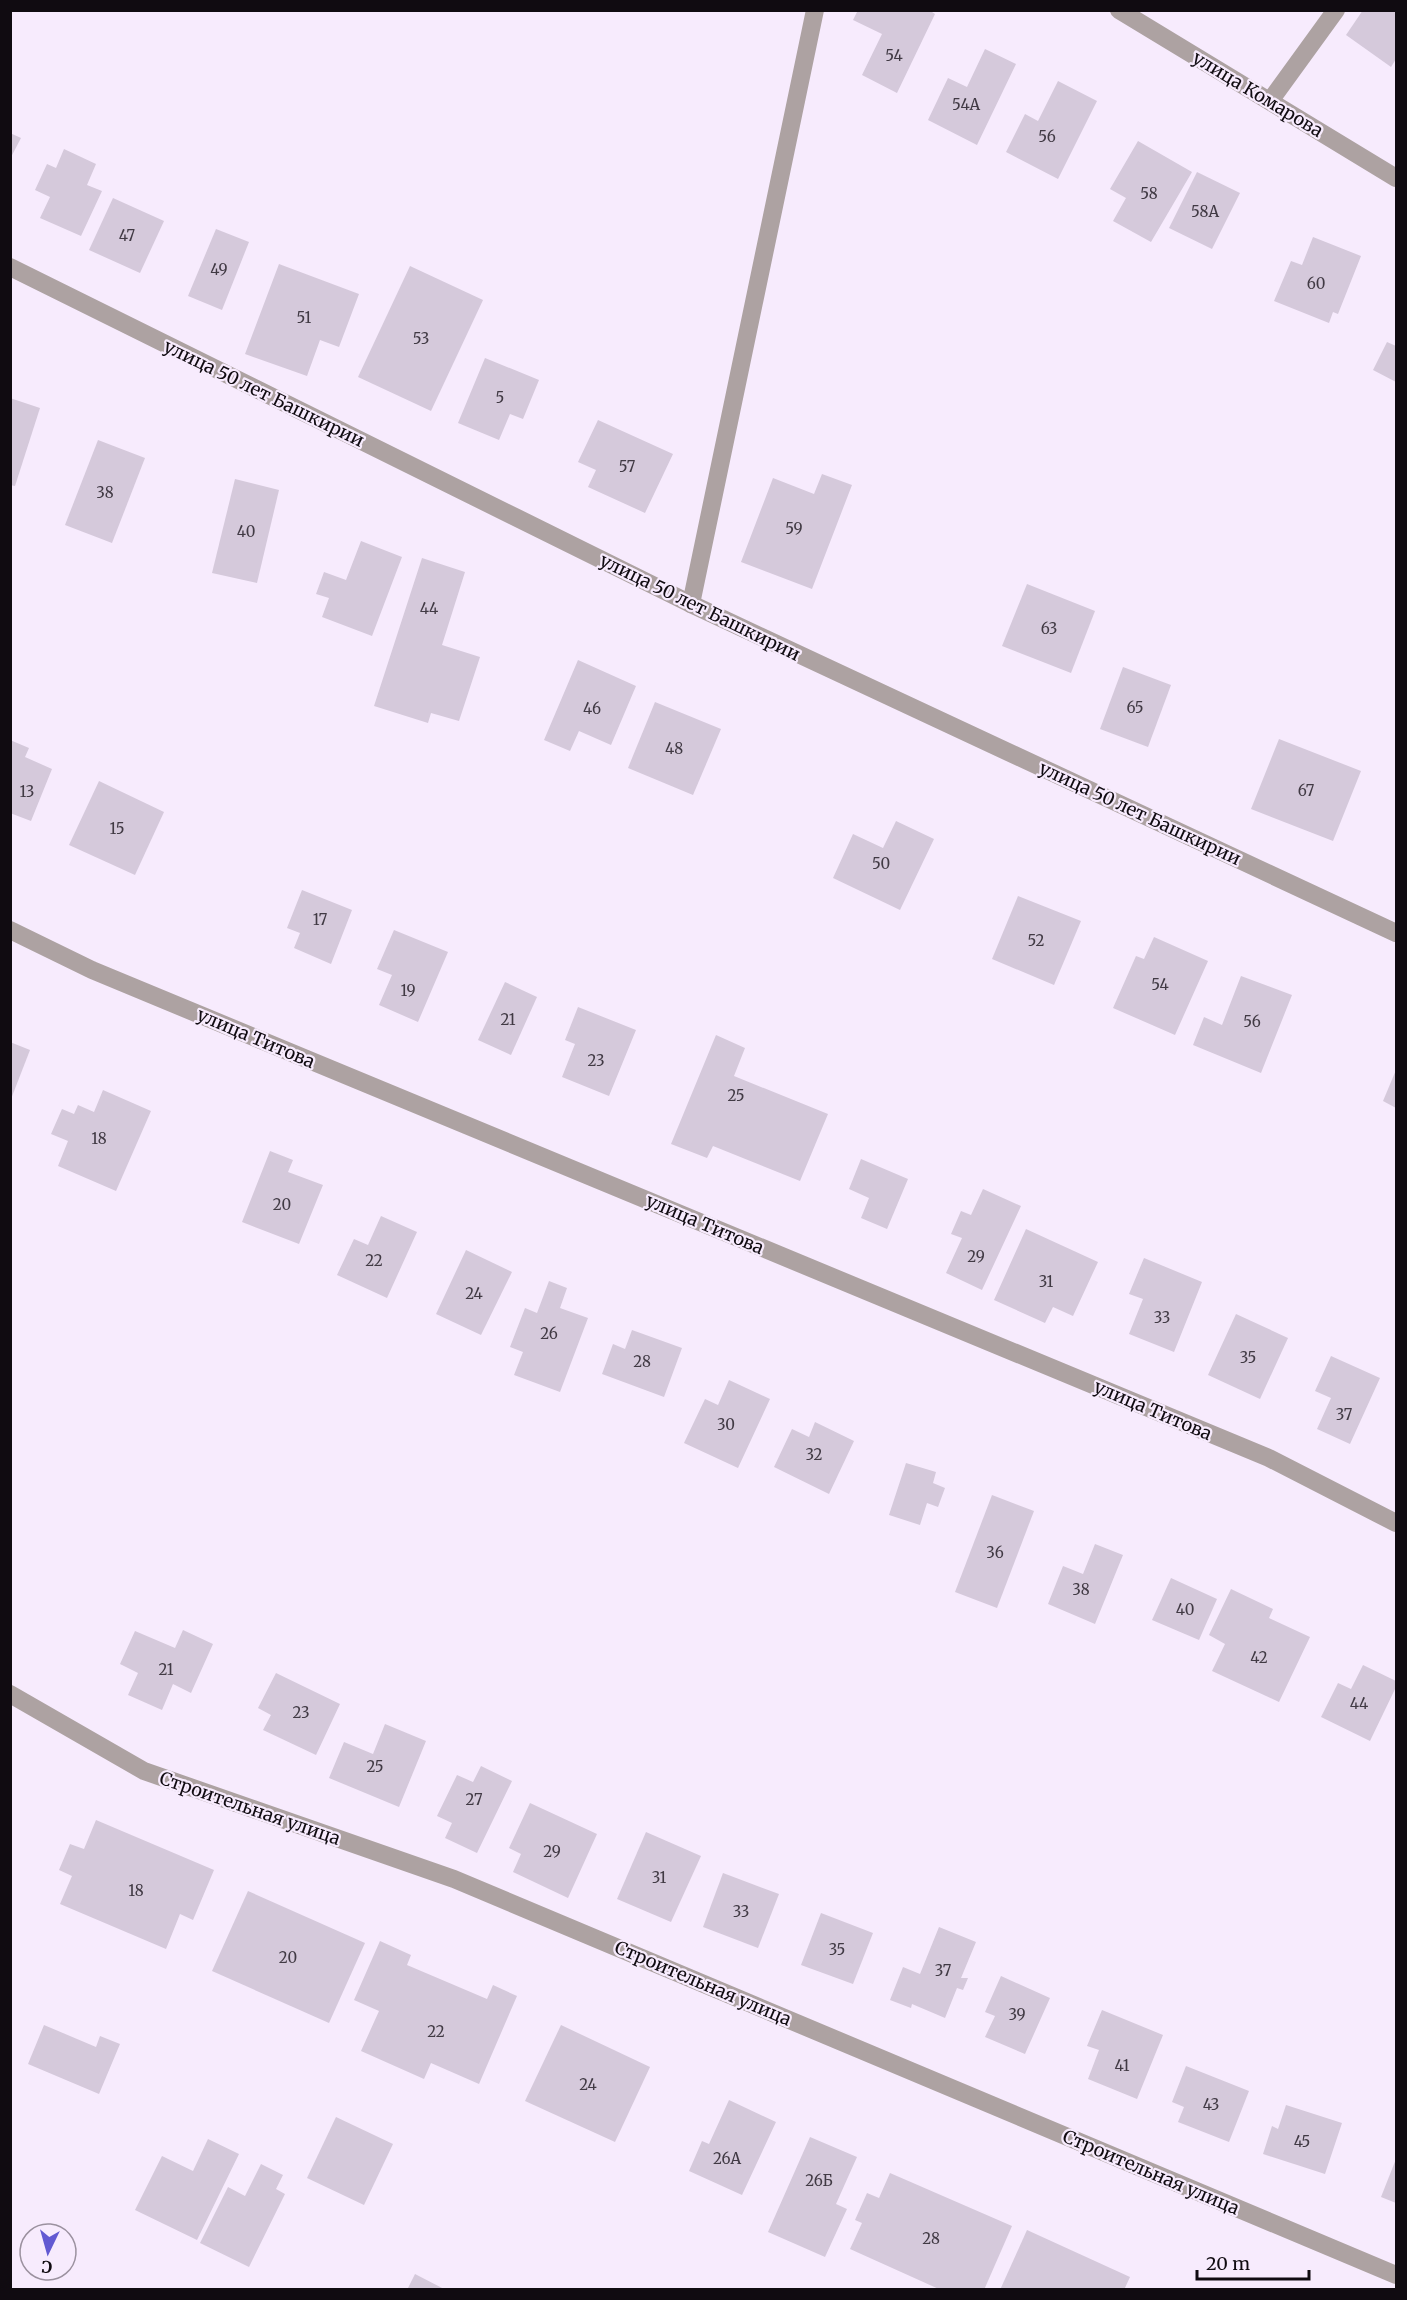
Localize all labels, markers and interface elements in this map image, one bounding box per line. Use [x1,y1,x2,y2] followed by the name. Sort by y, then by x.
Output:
[885,46,903,65] house number: 54
[1188,46,1328,142] street label: улица Комарова
[952,95,980,114] house number: 54А
[1038,127,1056,146] house number: 56
[1140,184,1158,203] house number: 58
[1191,202,1219,221] house number: 58А
[119,226,136,245] house number: 47
[210,260,228,279] house number: 49
[1307,274,1325,293] house number: 60
[297,308,312,327] house number: 51
[413,329,429,348] house number: 53
[160,334,368,452] street label: улица 50 лет Башкирии
[496,388,504,407] house number: 5
[619,457,636,476] house number: 57
[96,483,114,502] house number: 38
[785,519,803,538] house number: 59
[237,522,255,541] house number: 40
[596,548,804,666] street label: улица 50 лет Башкирии
[420,599,438,618] house number: 44
[1041,619,1057,638] house number: 63
[1126,698,1144,717] house number: 65
[583,699,601,718] house number: 46
[665,739,683,758] house number: 48
[1035,756,1245,870] street label: улица 50 лет Башкирии
[1298,781,1315,800] house number: 67
[20,782,34,801] house number: 13
[109,819,125,838] house number: 15
[872,854,890,873] house number: 50
[313,910,328,929] house number: 17
[1027,931,1045,950] house number: 52
[1151,975,1169,994] house number: 54
[400,981,416,1000] house number: 19
[193,1003,319,1073] street label: улица Титова
[500,1010,516,1029] house number: 21
[1243,1012,1261,1031] house number: 56
[588,1051,604,1070] house number: 23
[727,1086,745,1105] house number: 25
[91,1129,107,1148] house number: 18
[642,1189,768,1259] street label: улица Титова
[273,1195,291,1214] house number: 20
[967,1247,985,1266] house number: 29
[365,1251,383,1270] house number: 22
[1039,1272,1054,1291] house number: 31
[465,1284,483,1303] house number: 24
[1154,1308,1170,1327] house number: 33
[540,1324,558,1343] house number: 26
[1240,1348,1256,1367] house number: 35
[633,1352,651,1371] house number: 28
[1090,1375,1216,1445] street label: улица Титова
[1336,1405,1353,1424] house number: 37
[717,1415,735,1434] house number: 30
[805,1445,823,1464] house number: 32
[986,1543,1004,1562] house number: 36
[1072,1580,1090,1599] house number: 38
[1176,1600,1194,1619] house number: 40
[1250,1648,1268,1667] house number: 42
[158,1660,174,1679] house number: 21
[1350,1694,1368,1713] house number: 44
[293,1703,309,1722] house number: 23
[366,1757,384,1776] house number: 25
[157,1766,344,1850] street label: Строительная улица
[466,1790,483,1809] house number: 27
[543,1842,561,1861] house number: 29
[652,1868,667,1887] house number: 31
[128,1881,144,1900] house number: 18
[733,1902,749,1921] house number: 33
[611,1935,795,2031] street label: Строительная улица
[829,1940,845,1959] house number: 35
[279,1948,297,1967] house number: 20
[935,1961,952,1980] house number: 37
[1008,2005,1026,2024] house number: 39
[427,2022,445,2041] house number: 22
[1115,2056,1130,2075] house number: 41
[579,2075,597,2094] house number: 24
[1203,2095,1219,2114] house number: 43
[1059,2124,1243,2220] street label: Строительная улица
[1294,2132,1310,2151] house number: 45
[713,2149,741,2168] house number: 26А
[805,2171,833,2190] house number: 26Б
[18,2222,78,2282] north arrow
[922,2229,940,2248] house number: 28
[1197,2243,1310,2281] scale bar
[1206,2252,1250,2275] text: 20 m
[41,2257,53,2277] text: С

